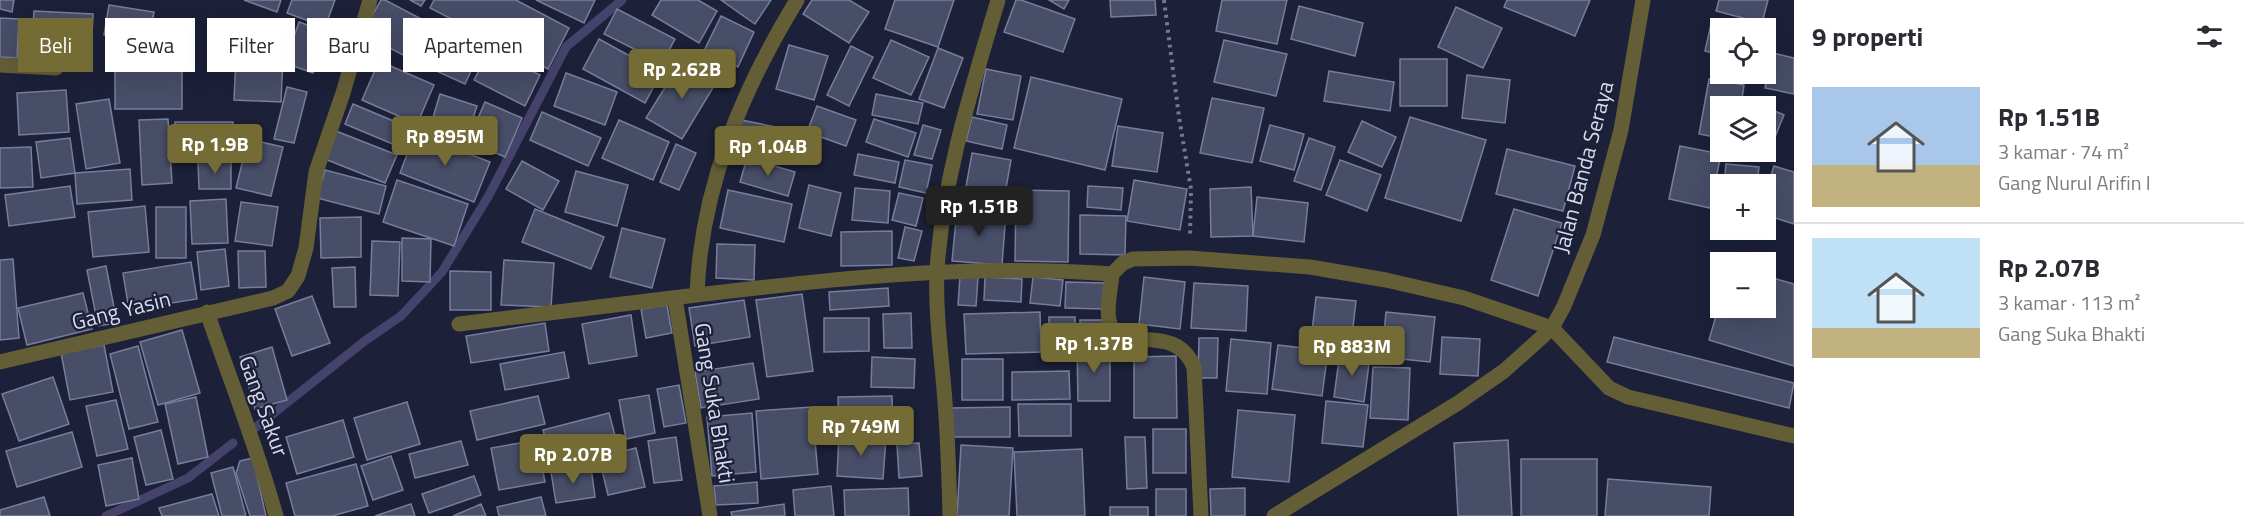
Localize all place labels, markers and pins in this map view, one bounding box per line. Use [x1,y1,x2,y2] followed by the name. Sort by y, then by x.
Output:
[620,49,744,100] pin: Rp 2.62B
[390,116,500,167] pin: Rp 895M
[160,124,270,175] pin: Rp 1.9B
[706,126,830,177] pin: Rp 1.04B
[917,186,1041,237] pin: Rp 1.51B
[1032,323,1156,374] pin: Rp 1.37B
[1297,326,1407,377] pin: Rp 883M
[806,406,916,457] pin: Rp 749M
[511,434,635,485] pin: Rp 2.07B

